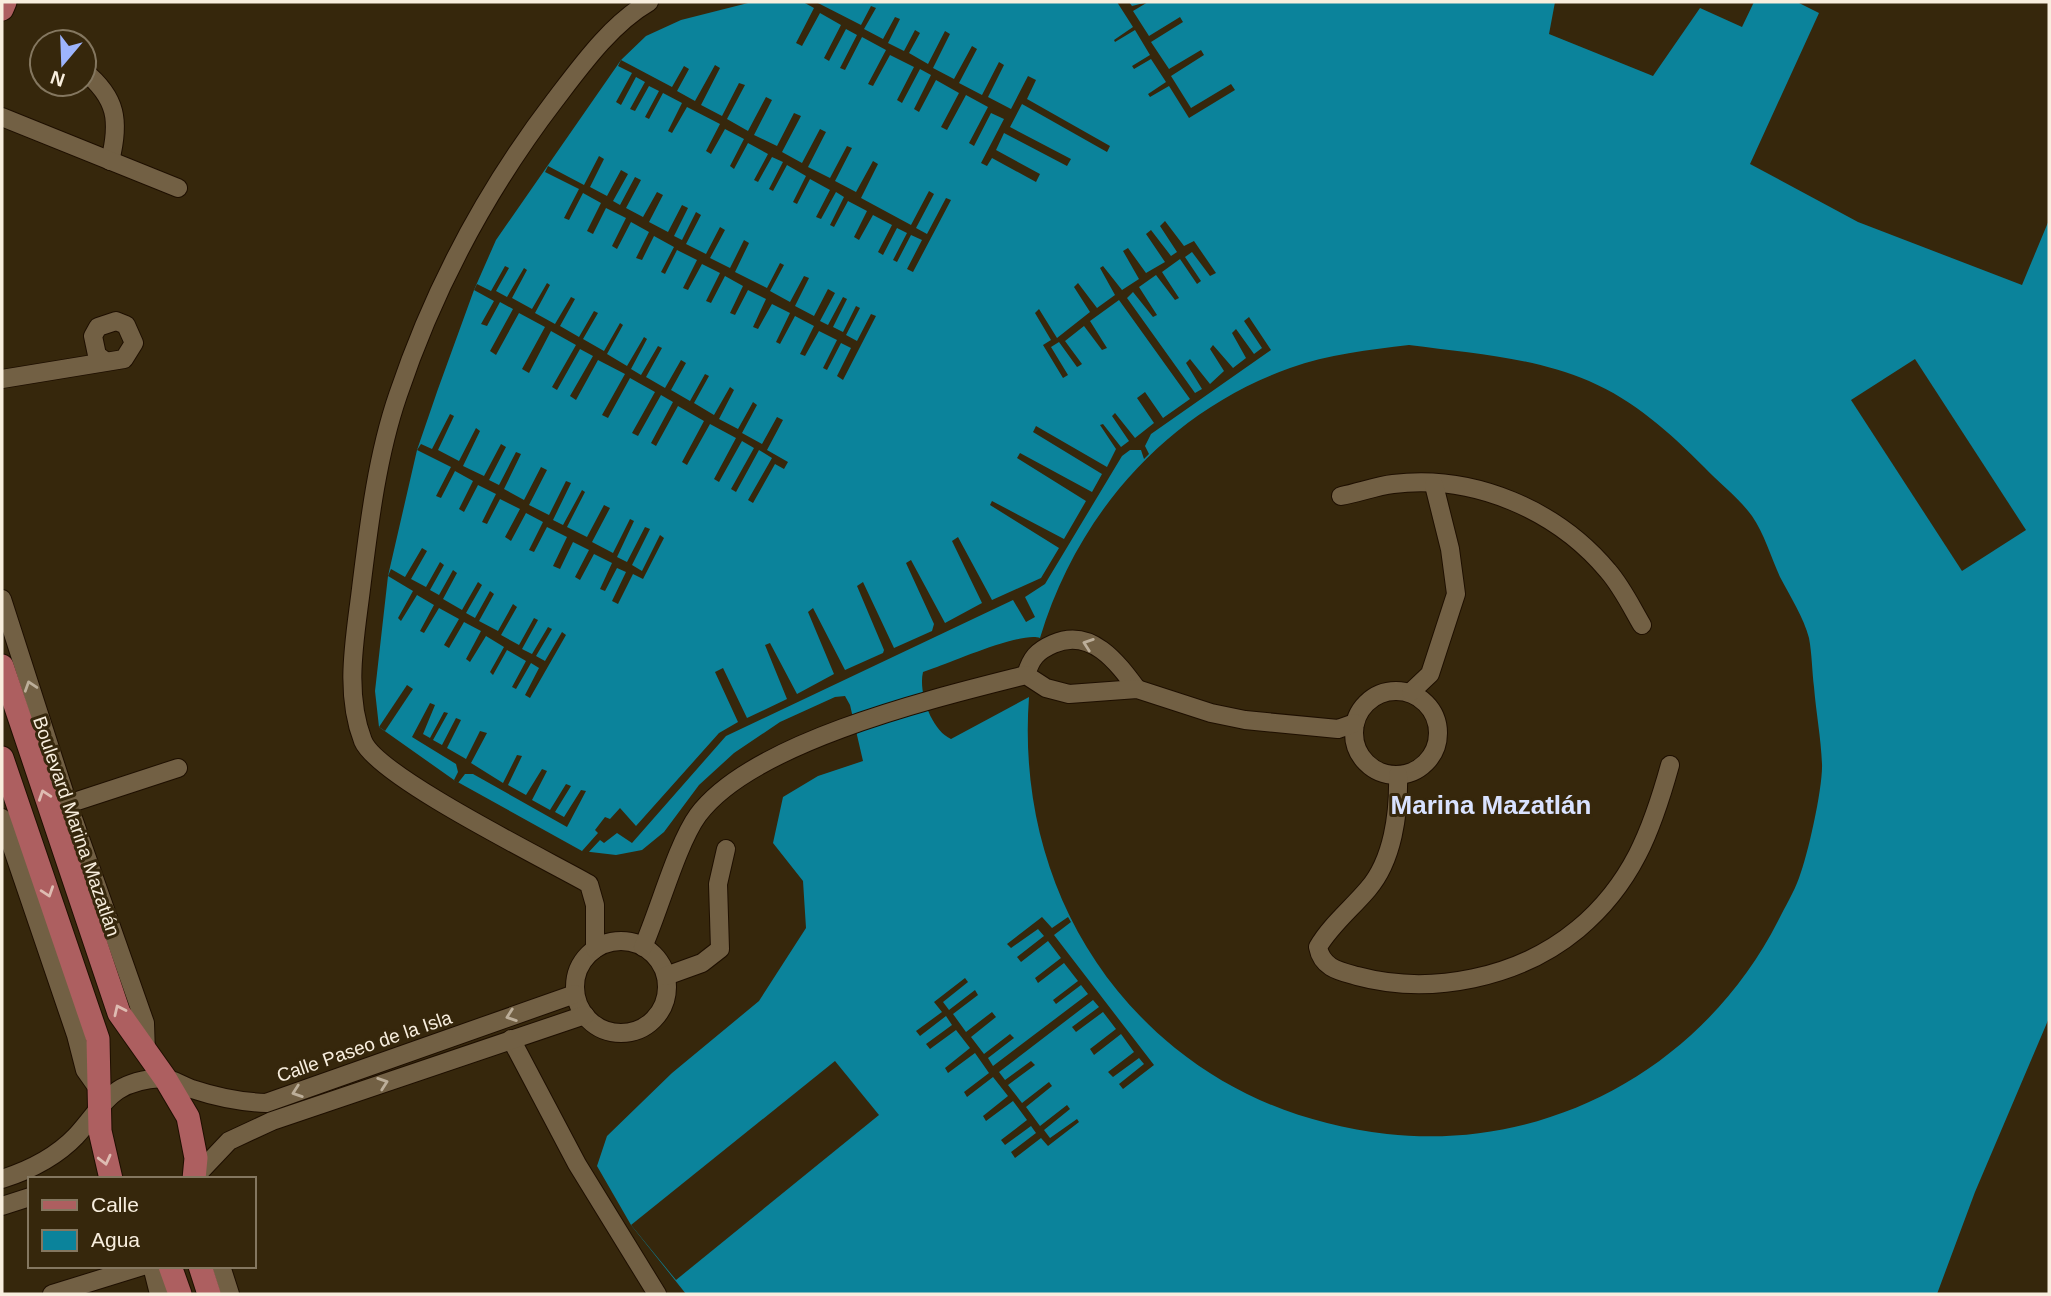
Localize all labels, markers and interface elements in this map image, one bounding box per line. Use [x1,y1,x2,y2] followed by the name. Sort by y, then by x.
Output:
[28,28,98,98] north arrow
[48,66,68,91] text: N
[1082,638,1095,652] one-way arrow
[24,680,38,693] one-way arrow
[29,713,124,939] street label: Boulevard Marina Mazatlán
[38,789,52,802] one-way arrow
[1391,790,1591,820] district label: Marina Mazatlán
[40,886,54,898] one-way arrow
[113,1005,127,1017] one-way arrow
[274,1006,455,1086] street label: Calle Paseo de la Isla
[506,1008,518,1022] one-way arrow
[376,1077,388,1091] one-way arrow
[291,1084,303,1098] one-way arrow
[97,1153,111,1165] one-way arrow
[28,1177,256,1268] legend
[91,1193,139,1216] text: Calle
[91,1228,140,1251] text: Agua

